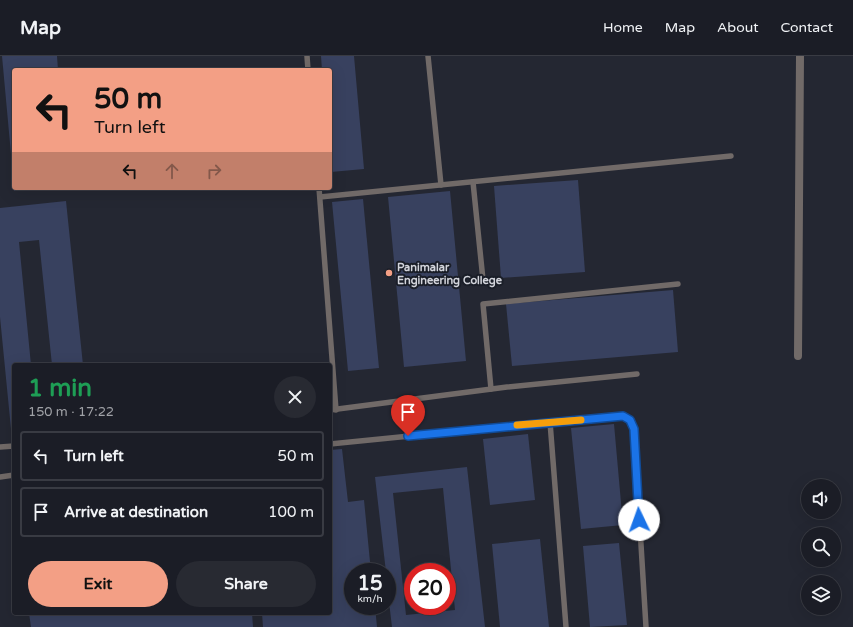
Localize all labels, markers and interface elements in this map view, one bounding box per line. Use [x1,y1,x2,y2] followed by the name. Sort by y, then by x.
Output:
[20,17,61,39] text: Map
[603,19,643,36] text: Home
[665,19,695,36] text: Map
[717,19,759,36] text: About
[781,19,833,36] text: Contact
[94,82,162,116] text: 50 m
[28,84,80,136] icon: left
[94,116,166,138] text: Turn left
[119,160,141,182] icon: left
[161,160,183,182] icon: ahead
[203,160,225,182] icon: right
[397,261,503,288] place label: Panimalar Engineering College
[384,268,394,278] marker: Panimalar Engineering College
[28,374,92,403] text: 1 min
[274,376,316,418] button: close
[391,395,425,436] pin
[397,401,419,423] icon: arrive
[28,404,114,420] text: 150 m · 17:22
[30,445,52,467] icon: left
[64,447,124,465] text: Turn left
[277,447,314,465] text: 50 m
[801,479,841,615] map controls
[801,479,841,519] button: sound
[618,499,660,541] position arrow
[30,501,52,523] icon: arrive
[64,503,208,521] text: Arrive at destination
[268,503,314,521] text: 100 m
[801,527,841,567] button: search
[28,561,168,607] button: Exit
[176,561,316,607] button: Share
[404,563,456,615] speed limit sign: 20
[357,572,383,596] text: 15
[801,575,841,615] button: layers
[357,593,383,605] text: km/h

